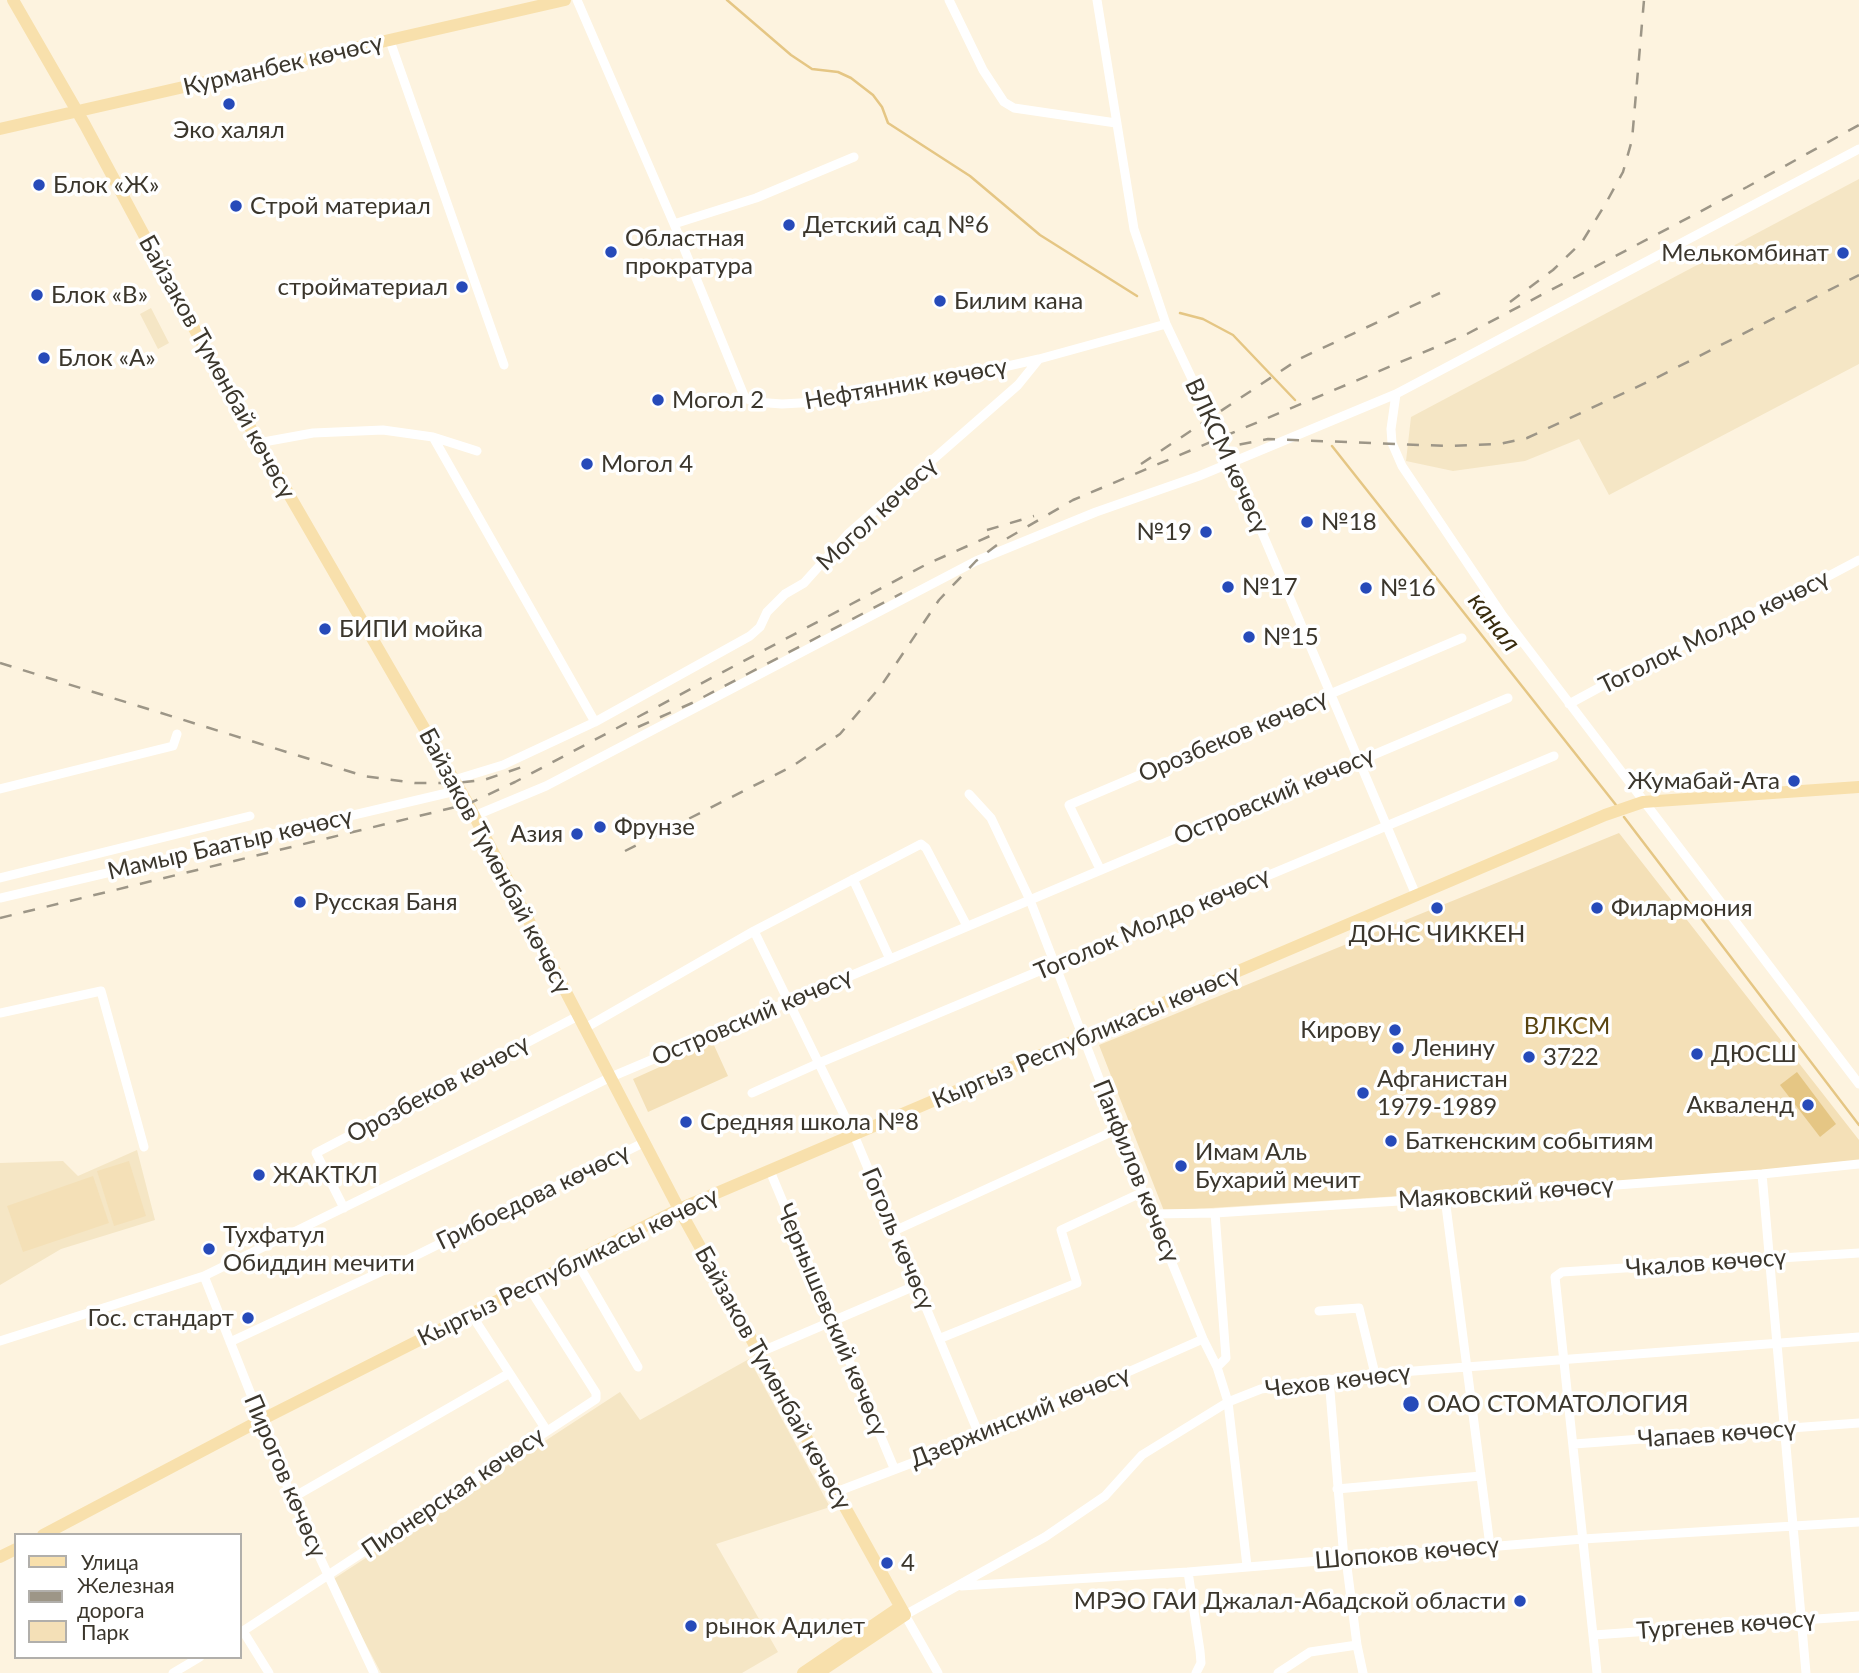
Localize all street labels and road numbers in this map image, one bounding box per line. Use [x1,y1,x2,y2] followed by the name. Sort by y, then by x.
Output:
[181,28,385,102] street label: Курманбек көчөсү
[133,230,301,504] street label: Байзаков Түмөнбай көчөсү
[802,352,1010,416] street label: Нефтянник көчөсү
[1178,374,1276,538] street label: ВЛКСМ көчөсү
[811,451,943,577] street label: Могол көчөсү
[1594,564,1834,700] street label: Тоголок Молдо көчөсү
[1134,683,1332,789] street label: Орозбеков көчөсү
[413,723,577,999] street label: Байзаков Түмөнбай көчөсү
[1170,741,1378,851] street label: Островский көчөсү
[105,802,355,886] street label: Мамыр Баатыр көчөсү
[1030,861,1274,987] street label: Тоголок Молдо көчөсү
[928,959,1244,1115] street label: Кыргыз Республикасы көчөсү
[648,962,856,1072] street label: Островский көчөсү
[342,1029,534,1149] street label: Орозбеков көчөсү
[1086,1075,1186,1267] street label: Панфилов көчөсү
[432,1138,634,1256] street label: Грибоедова көчөсү
[855,1163,941,1315] street label: Гоголь көчөсү
[1397,1171,1615,1215] street label: Маяковский көчөсү
[413,1182,723,1352] street label: Кыргыз Республикасы көчөсү
[770,1199,894,1441] street label: Чернышевский көчөсү
[689,1241,857,1515] street label: Байзаков Түмөнбай көчөсү
[1625,1243,1787,1283] street label: Чкалов көчөсү
[1264,1358,1412,1404] street label: Чехов көчөсү
[906,1360,1134,1474] street label: Дзержинский көчөсү
[238,1390,332,1562] street label: Пирогов көчөсү
[1637,1414,1797,1454] street label: Чапаев көчөсү
[356,1421,550,1565] street label: Пионерская көчөсү
[1314,1531,1500,1575] street label: Шопоков көчөсү
[1635,1604,1817,1646] street label: Тургенев көчөсү

